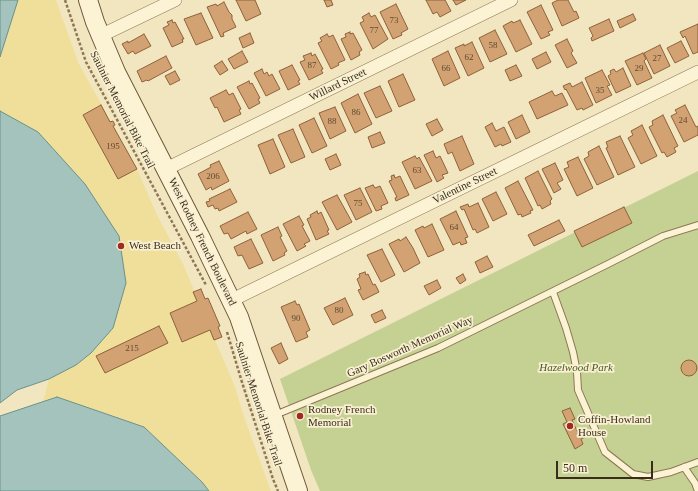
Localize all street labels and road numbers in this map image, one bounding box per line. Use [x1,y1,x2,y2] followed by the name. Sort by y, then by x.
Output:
[87,49,157,171] street label: Saulnier Memorial Bike Trail
[307,66,369,104] street label: Willard Street
[431,165,499,207] street label: Valentine Street
[165,176,239,308] street label: West Rodney French Boulevard
[345,313,475,381] street label: Gary Bosworth Memorial Way
[232,340,284,468] street label: Saulnier Memorial Bike Trail

